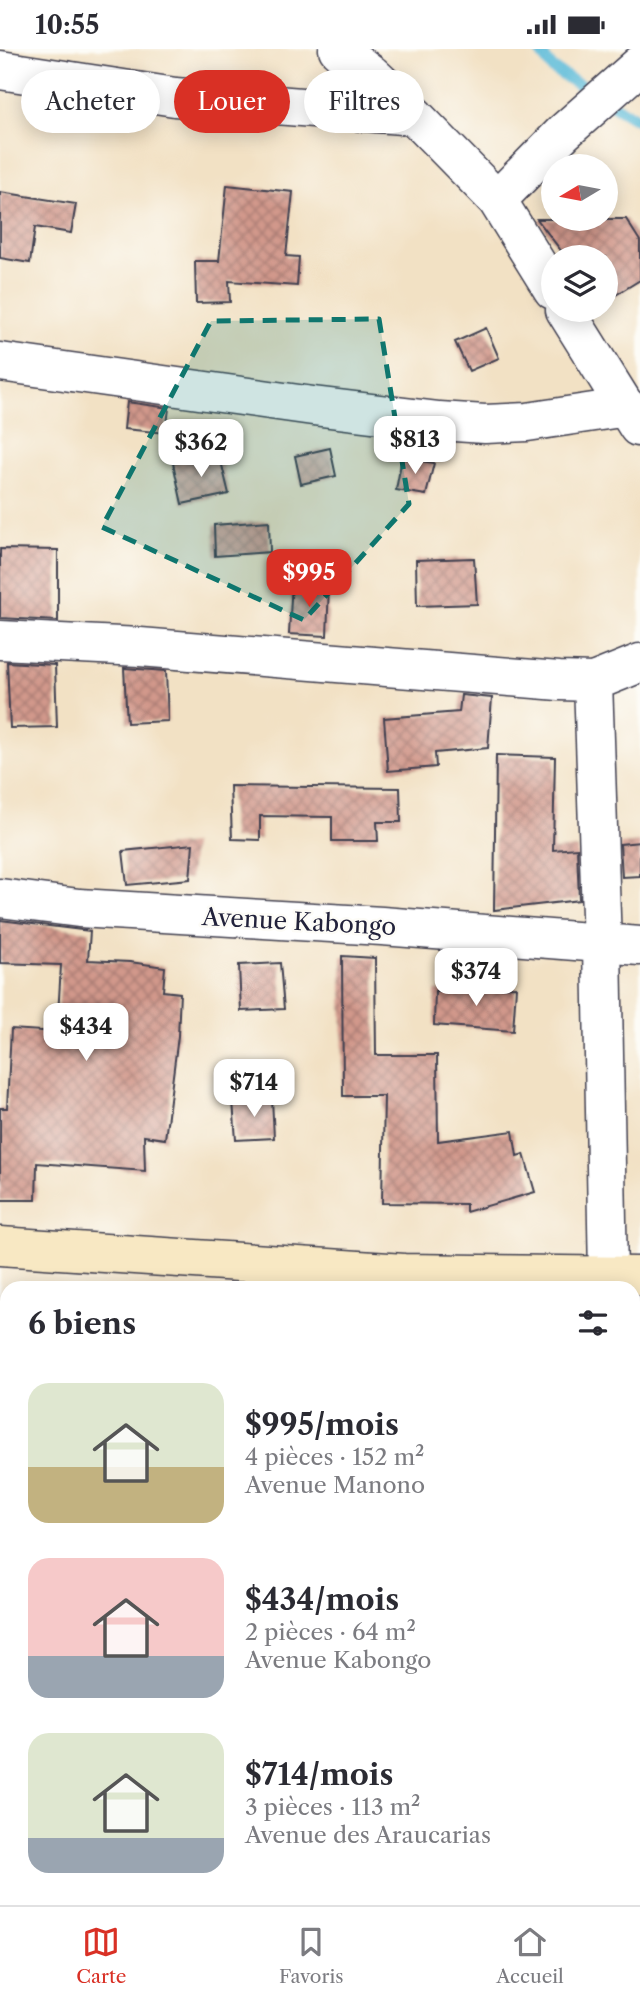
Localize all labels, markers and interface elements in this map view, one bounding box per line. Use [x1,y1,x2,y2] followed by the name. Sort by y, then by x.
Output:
[35,9,99,41] text: 10:55
[21,70,160,133] chip: Acheter
[174,70,290,133] chip: Louer
[304,70,424,133] chip: Filtres
[541,154,618,231] north arrow
[541,154,618,322] map controls
[541,245,618,322] button: layers
[374,417,456,476] pin: $813
[160,419,242,479] pin: $362
[390,425,440,453] text: $813
[174,428,228,456] text: $362
[268,549,350,609] pin: $995
[283,558,336,586] text: $995
[200,902,397,941] street label: Avenue Kabongo
[435,949,517,1008] pin: $374
[451,957,501,985] text: $374
[45,1003,127,1063] pin: $434
[59,1012,113,1040] text: $434
[213,1059,295,1119] pin: $714
[230,1068,278,1096] text: $714
[574,1304,612,1342] icon: filters
[28,1305,136,1342] text: 6 biens
[245,1406,399,1443] text: $995/mois
[84,1411,168,1495] icon: home
[245,1443,425,1471] text: 4 pièces · 152 m²
[245,1471,425,1499] text: Avenue Manono
[245,1581,399,1618] text: $434/mois
[84,1586,168,1670] icon: home
[245,1618,416,1646] text: 2 pièces · 64 m²
[245,1646,431,1674] text: Avenue Kabongo
[245,1756,394,1793] text: $714/mois
[84,1761,168,1845] icon: home
[245,1793,421,1821] text: 3 pièces · 113 m²
[245,1821,491,1849] text: Avenue des Araucarias
[76,1923,126,1988] tab: Carte
[279,1923,344,1988] tab: Favoris
[496,1923,564,1988] tab: Accueil

